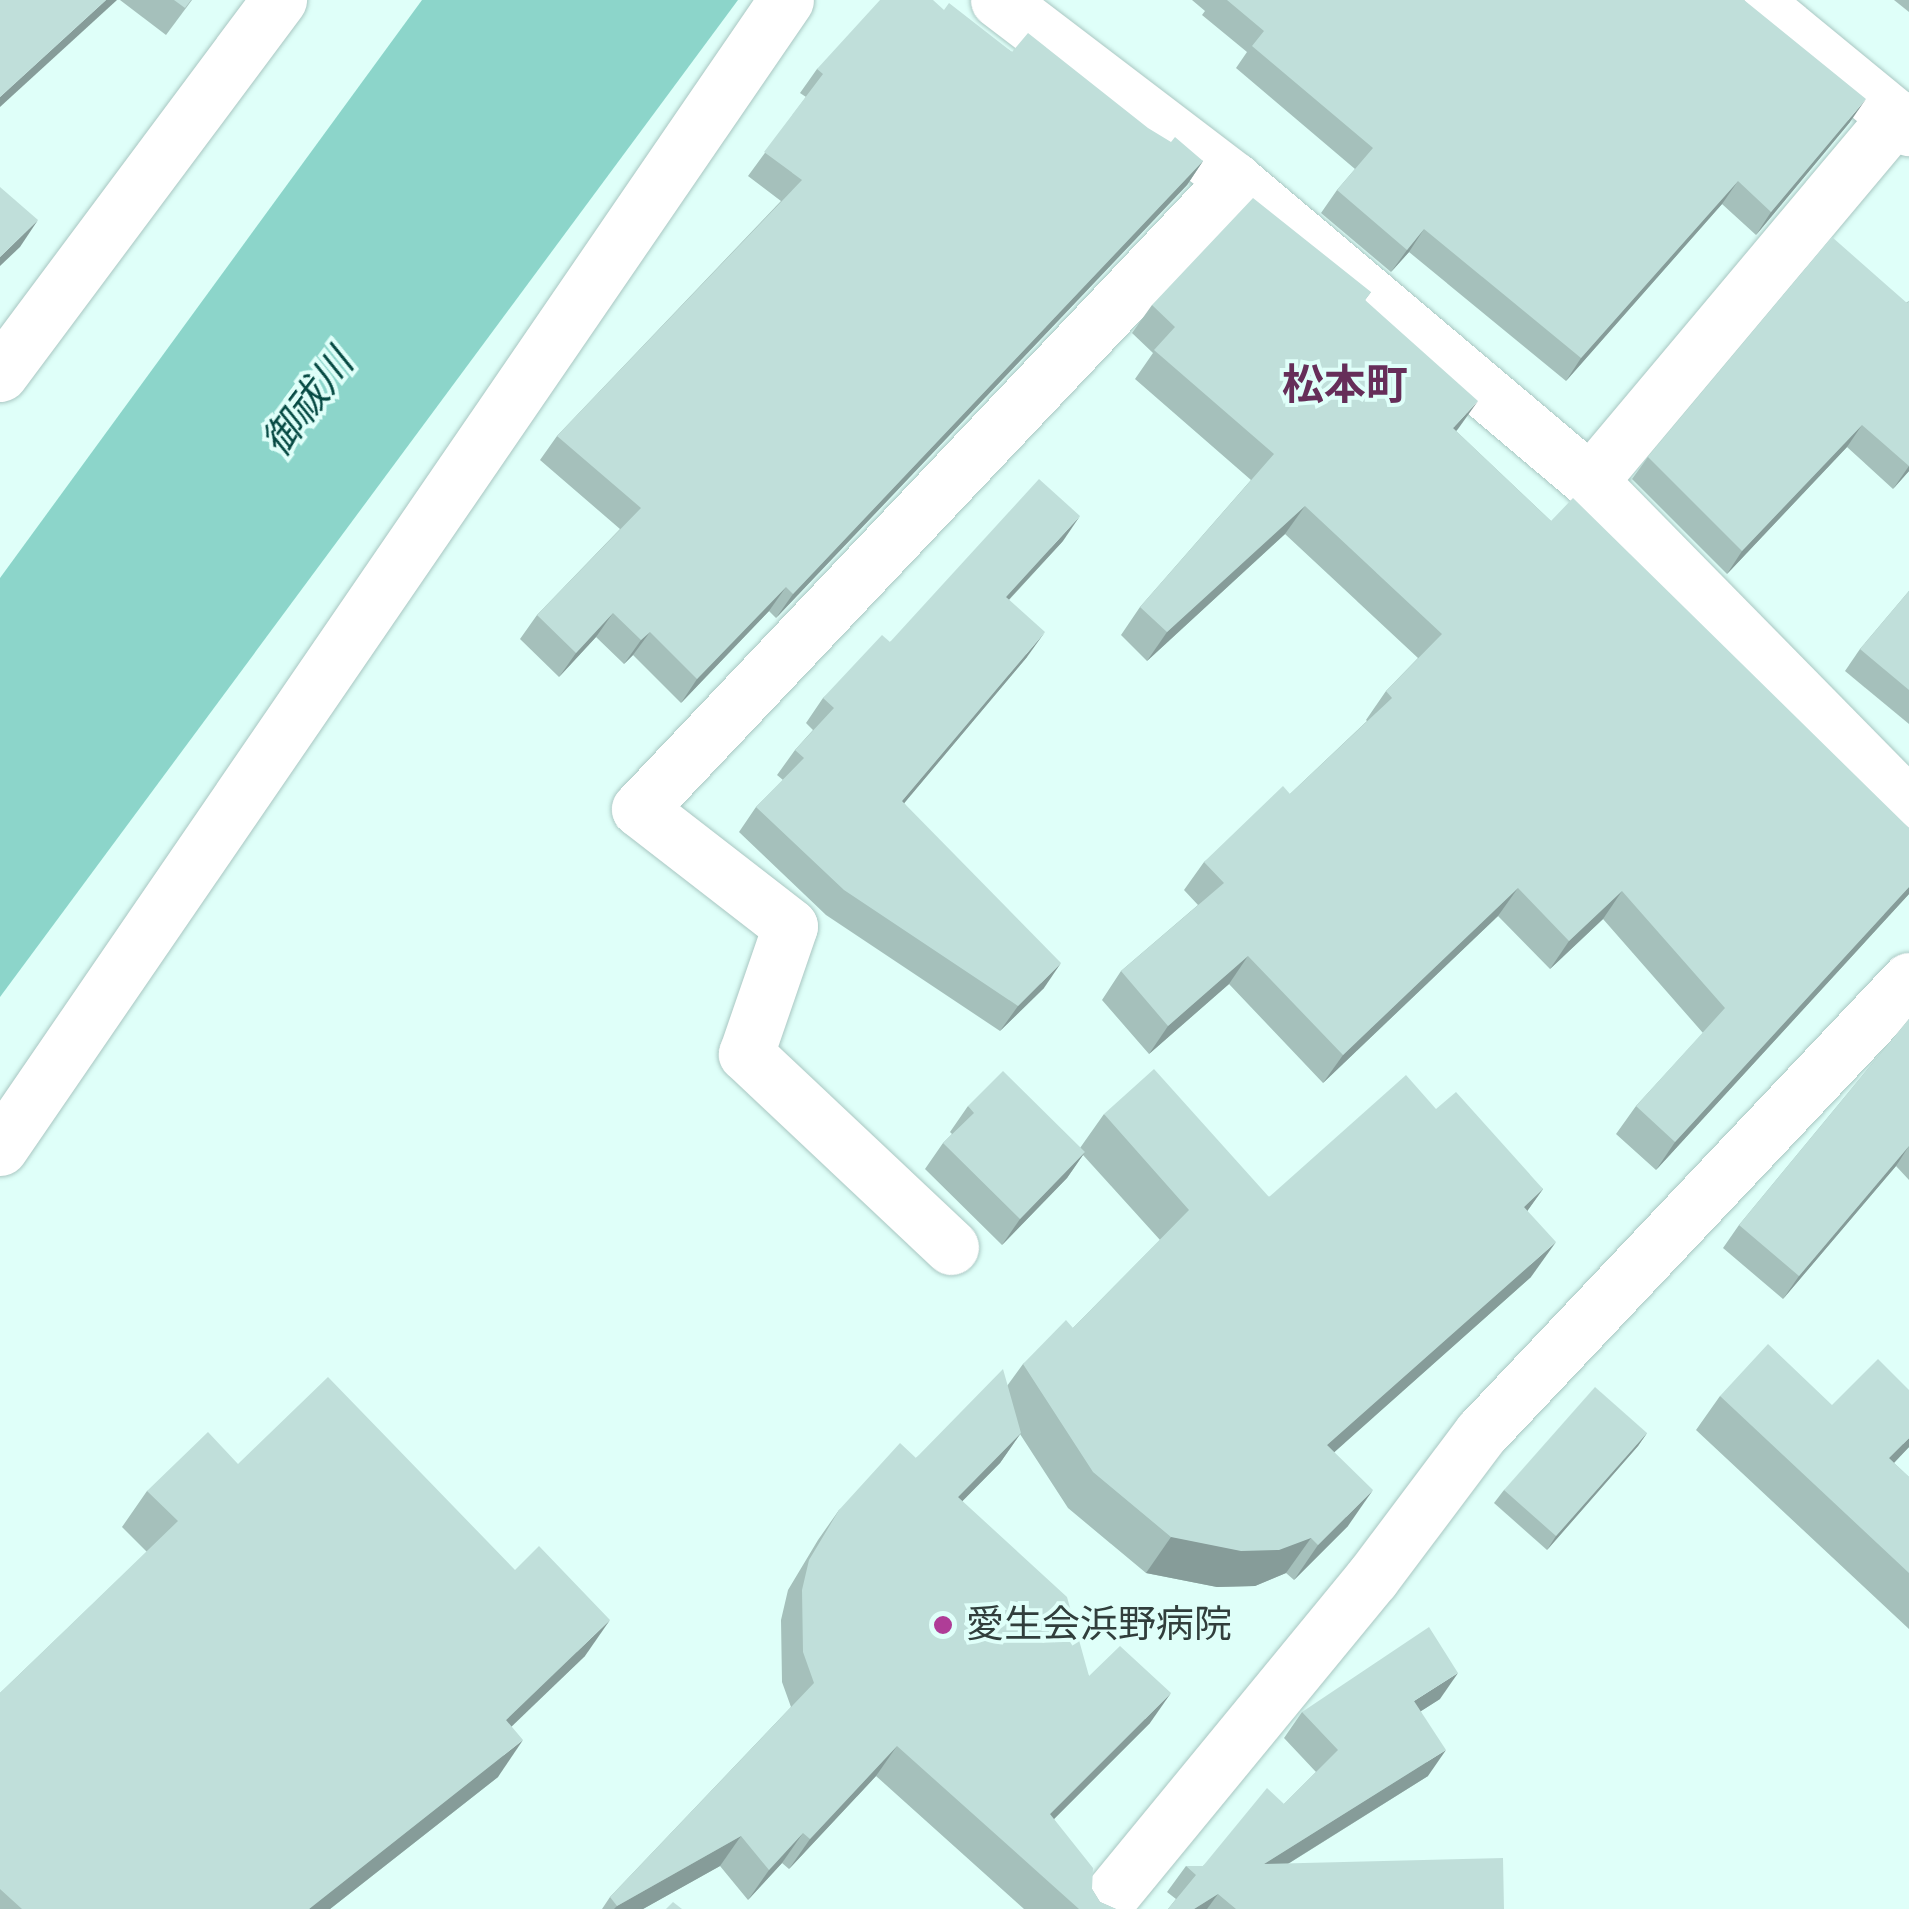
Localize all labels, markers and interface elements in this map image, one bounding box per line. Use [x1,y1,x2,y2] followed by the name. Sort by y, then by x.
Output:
[253,341,363,465] water label: 御祓川
[1282,360,1408,410] district label: 松本町
[966,1602,1232,1648] place label: 愛生会浜野病院
[930,1612,956,1638] marker: 愛生会浜野病院

